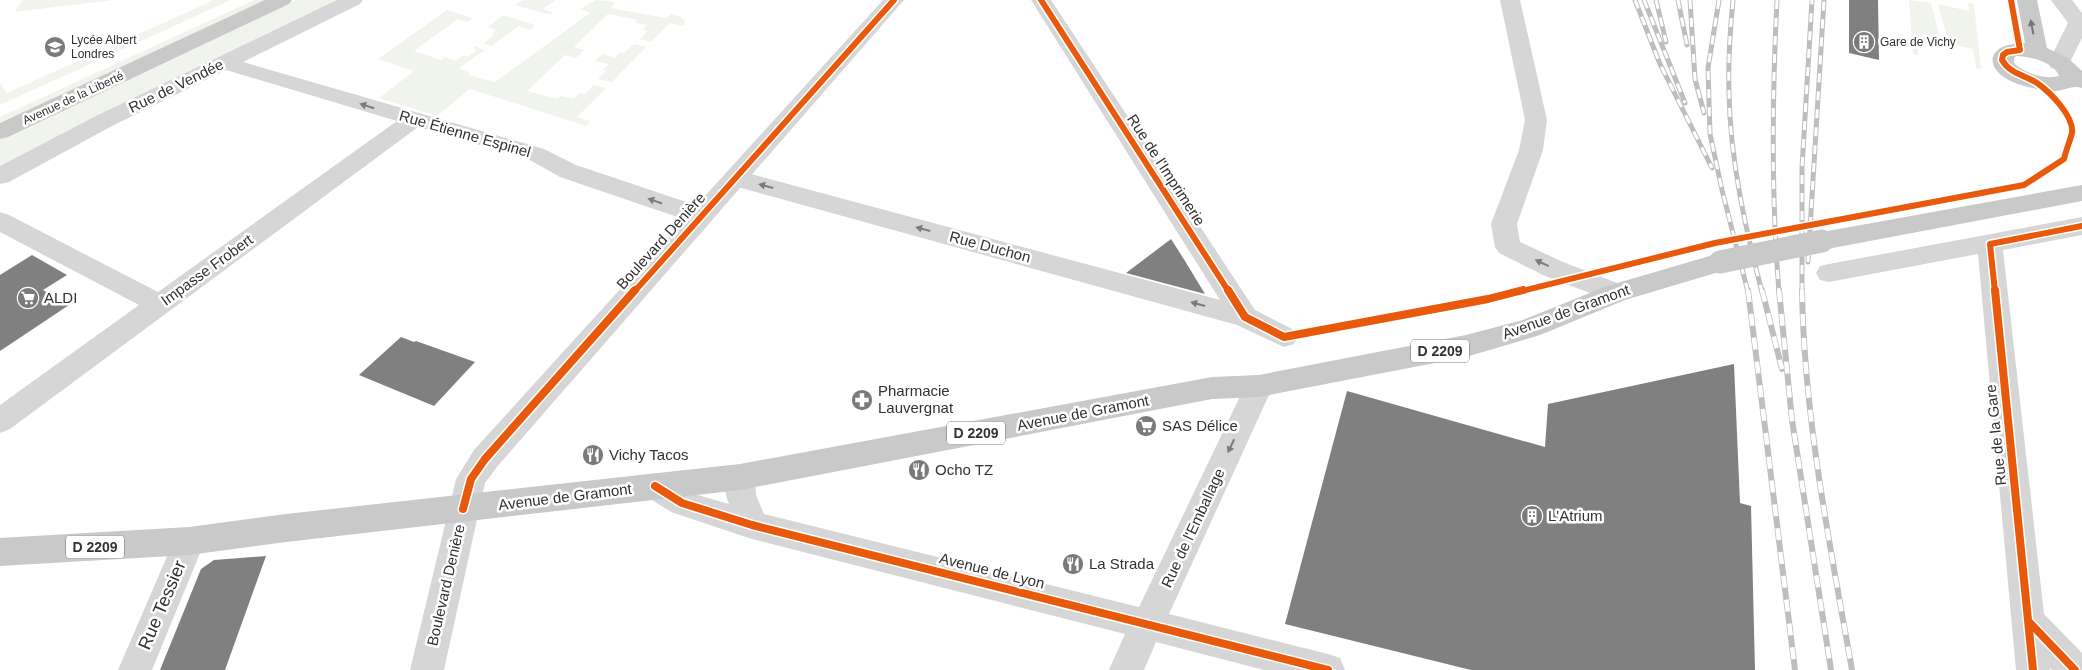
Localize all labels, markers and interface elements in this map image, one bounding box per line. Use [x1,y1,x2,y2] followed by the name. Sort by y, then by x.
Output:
[2028,18,2036,34] one-way arrow
[1852,30,1876,54] building icon: Gare de Vichy
[71,33,137,61] place label: Lycée Albert Londres
[43,35,67,59] school or university icon: Lycée Albert Londres
[1880,35,1956,49] place label: Gare de Vichy
[126,55,226,116] street label: Rue de Vendée
[20,68,126,128] street label: Avenue de la Liberté
[359,101,374,109] one-way arrow
[397,107,533,160] street label: Rue Étienne Espinel
[1124,111,1209,229] street label: Rue de l'Imprimerie
[758,182,774,190] one-way arrow
[613,189,709,293] street label: Boulevard Denière
[647,197,662,205] one-way arrow
[915,225,930,233] one-way arrow
[948,228,1033,266] street label: Rue Duchon
[158,230,257,309] street label: Impasse Frobert
[1535,259,1549,267] one-way arrow
[1500,280,1632,342] street label: Avenue de Gramont
[16,286,40,310] supermarket icon: ALDI
[44,289,77,306] place label: ALDI
[1190,300,1205,308] one-way arrow
[1411,340,1469,362] road number: D 2209
[878,382,954,416] place label: Pharmacie Lauvergnat
[1982,384,2009,487] street label: Rue de la Gare
[850,388,874,412] pharmacy icon: Pharmacie Lauvergnat
[1016,391,1151,434] street label: Avenue de Gramont
[1134,414,1158,438] supermarket icon: SAS Délice
[1162,417,1238,434] place label: SAS Délice
[947,422,1005,444] road number: D 2209
[1227,439,1235,453] one-way arrow
[581,443,605,467] restaurant icon: Vichy Tacos
[609,446,689,463] place label: Vichy Tacos
[907,458,931,482] restaurant icon: Ocho TZ
[935,461,993,478] place label: Ocho TZ
[1157,465,1228,590] street label: Rue de l'Emballage
[497,480,633,513] street label: Avenue de Gramont
[1520,504,1544,528] building icon: L'Atrium
[1548,507,1603,524] place label: L'Atrium
[423,522,468,647] street label: Boulevard Denière
[66,536,124,558] road number: D 2209
[938,549,1046,592] street label: Avenue de Lyon
[1061,552,1085,576] restaurant icon: La Strada
[1089,555,1155,572] place label: La Strada
[134,557,190,653] street label: Rue Tessier

